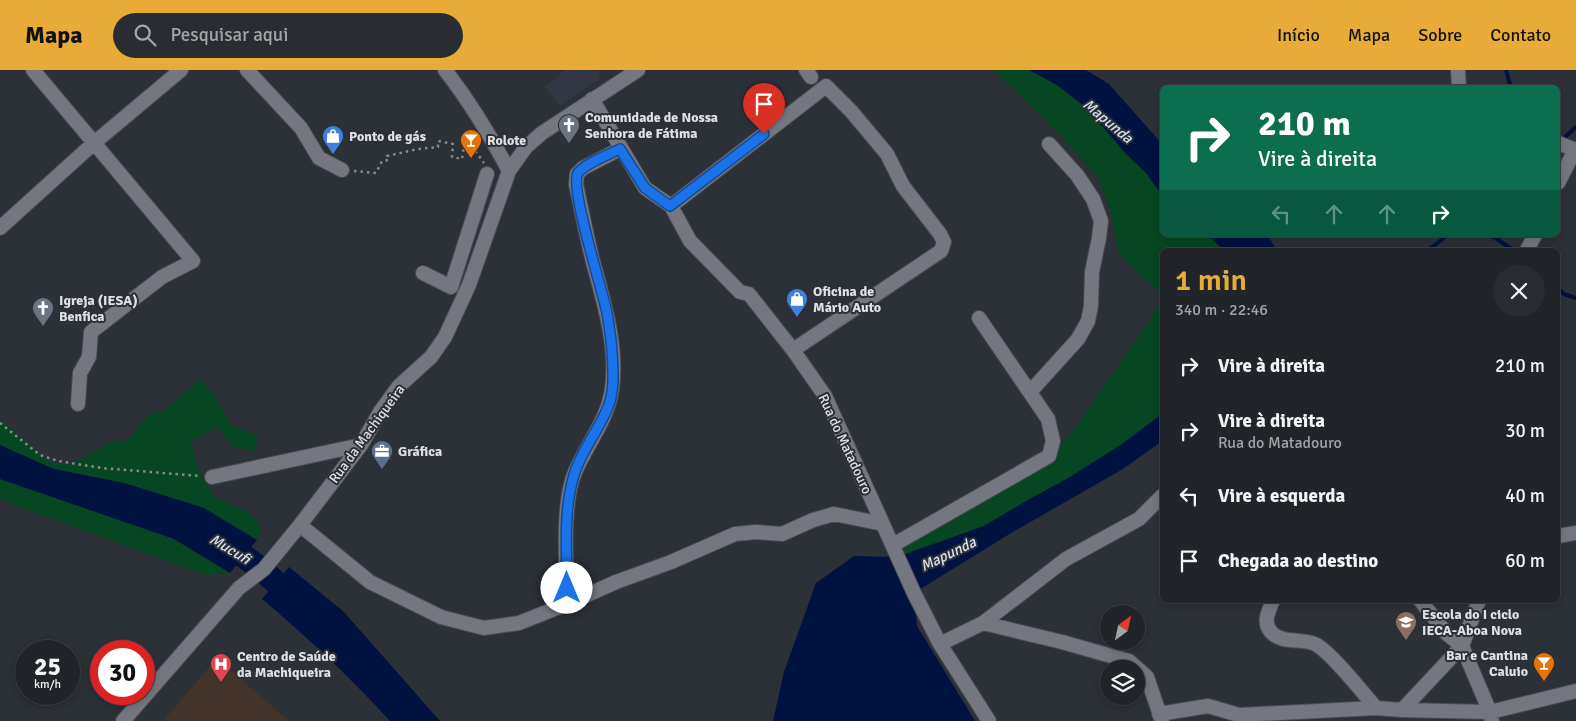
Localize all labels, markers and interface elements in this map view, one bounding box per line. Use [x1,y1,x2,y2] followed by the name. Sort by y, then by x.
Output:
[113,13,463,58] search box
[25,20,83,50] text: Mapa
[131,21,159,49] icon: search
[171,23,288,47] text: Pesquisar aqui
[1277,24,1320,46] text: Início
[1348,24,1390,46] text: Mapa
[1418,24,1462,46] text: Sobre
[1490,24,1551,46] text: Contato
[743,83,785,134] pin
[750,90,778,118] icon: arrive
[1079,95,1137,147] water label: Mapunda
[1258,102,1351,145] text: 210 m
[1175,105,1240,170] icon: right
[585,109,718,142] place label: Comunidade de Nossa Senhora de Fátima
[557,113,581,144] church icon: Comunidade de Nossa Senhora de Fátima
[321,124,345,155] shop icon: Ponto de gás
[349,128,426,145] place label: Ponto de gás
[459,128,483,159] bar icon: Rolote
[487,132,526,149] place label: Rolote
[1258,145,1377,172] text: Vire à direita
[1267,200,1295,228] icon: left
[1320,200,1348,228] icon: ahead
[1373,200,1401,228] icon: ahead
[1426,200,1454,228] icon: right
[1175,262,1247,299] text: 1 min
[1493,265,1545,317] button: close
[813,283,881,316] place label: Oficina de Mário Auto
[785,287,809,318] shop icon: Oficina de Mário Auto
[59,292,138,325] place label: Igreja (IESA) Benfica
[31,296,55,327] church icon: Igreja (IESA) Benfica
[1175,300,1268,320] text: 340 m · 22:46
[1175,352,1203,380] icon: right
[1218,354,1325,378] text: Vire à direita
[1495,354,1545,378] text: 210 m
[325,381,409,487] street label: Rua da Machiqueira
[814,391,876,497] street label: Rua do Matadouro
[1218,409,1325,433] text: Vire à direita
[1175,417,1203,445] icon: right
[1505,419,1545,443] text: 30 m
[1218,433,1342,453] text: Rua do Matadouro
[370,439,394,470] office icon: Gráfica
[398,443,442,460] place label: Gráfica
[1175,482,1203,510] icon: left
[1218,484,1345,508] text: Vire à esquerda
[1505,484,1545,508] text: 40 m
[206,530,255,569] water label: Mucufi
[917,533,979,575] water label: Mapunda
[1175,547,1203,575] icon: arrive
[1218,549,1378,573] text: Chegada ao destino
[1505,549,1545,573] text: 60 m
[540,561,592,613] position arrow
[1100,605,1145,650] north arrow
[1100,605,1145,705] map controls
[1422,606,1522,639] place label: Escola do I ciclo IECA-Aboa Nova
[1394,610,1418,641] school or university icon: Escola do I ciclo IECA-Aboa Nova
[90,640,155,705] speed limit sign: 30
[1446,647,1528,680] place label: Bar e Cantina Caluio
[237,648,336,681] place label: Centro de Saúde da Machiqueira
[34,651,61,682] text: 25
[1532,651,1556,682] bar icon: Bar e Cantina Caluio
[209,652,233,683] hospital icon: Centro de Saúde da Machiqueira
[1100,660,1145,705] button: layers
[34,677,61,692] text: km/h

